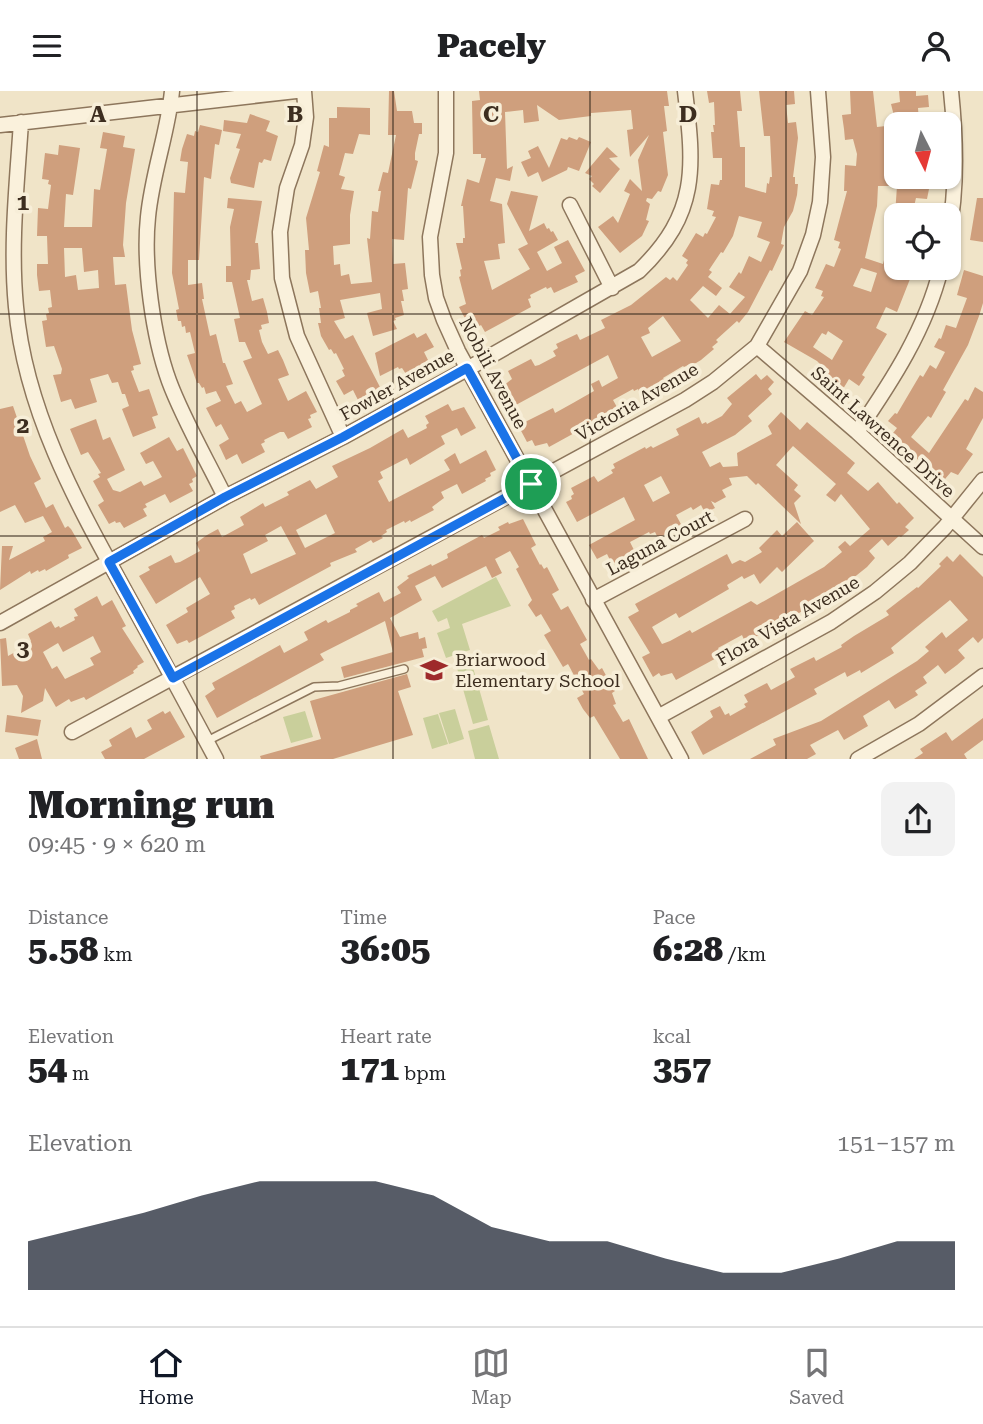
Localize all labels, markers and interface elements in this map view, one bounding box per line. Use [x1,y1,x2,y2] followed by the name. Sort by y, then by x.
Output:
[28,27,66,65] icon: menu
[437,27,546,65] text: Pacely
[917,27,955,65] icon: person
[90,101,107,128] text: A
[287,101,303,128] text: B
[483,101,499,128] text: C
[679,101,697,128] text: D
[884,112,961,189] north arrow
[884,112,961,280] map controls
[17,189,30,216] text: 1
[884,203,961,280] button: locate
[455,314,532,432] street label: Nobili Avenue
[336,344,458,425] street label: Fowler Avenue
[572,358,702,445] street label: Victoria Avenue
[807,362,959,502] street label: Saint Lawrence Drive
[17,412,29,439] text: 2
[501,454,561,514] pin
[512,465,550,503] icon: arrive
[603,505,717,580] street label: Laguna Court
[713,571,863,670] street label: Flora Vista Avenue
[17,635,30,662] text: 3
[455,649,620,691] place label: Briarwood Elementary School
[419,655,449,685] school or university icon: Briarwood Elementary School
[881,782,955,856] button: share
[28,783,275,827] text: Morning run
[28,831,206,858] text: 09:45 · 9 × 620 m
[28,906,108,929] text: Distance
[340,906,387,929] text: Time
[653,906,696,929] text: Pace
[28,929,98,970] text: 5.58
[340,929,430,970] text: 36:05
[653,929,723,970] text: 6:28
[98,943,133,966] text: km
[723,943,766,966] text: /km
[28,1025,114,1048] text: Elevation
[340,1025,432,1048] text: Heart rate
[653,1025,691,1048] text: kcal
[28,1048,67,1089] text: 54
[340,1048,399,1089] text: 171
[653,1048,711,1089] text: 357
[67,1062,89,1085] text: m
[399,1062,446,1085] text: bpm
[28,1130,132,1157] text: Elevation
[837,1130,955,1157] text: 151–157 m
[139,1344,194,1409] tab: Home
[471,1344,512,1409] tab: Map
[789,1344,844,1409] tab: Saved

